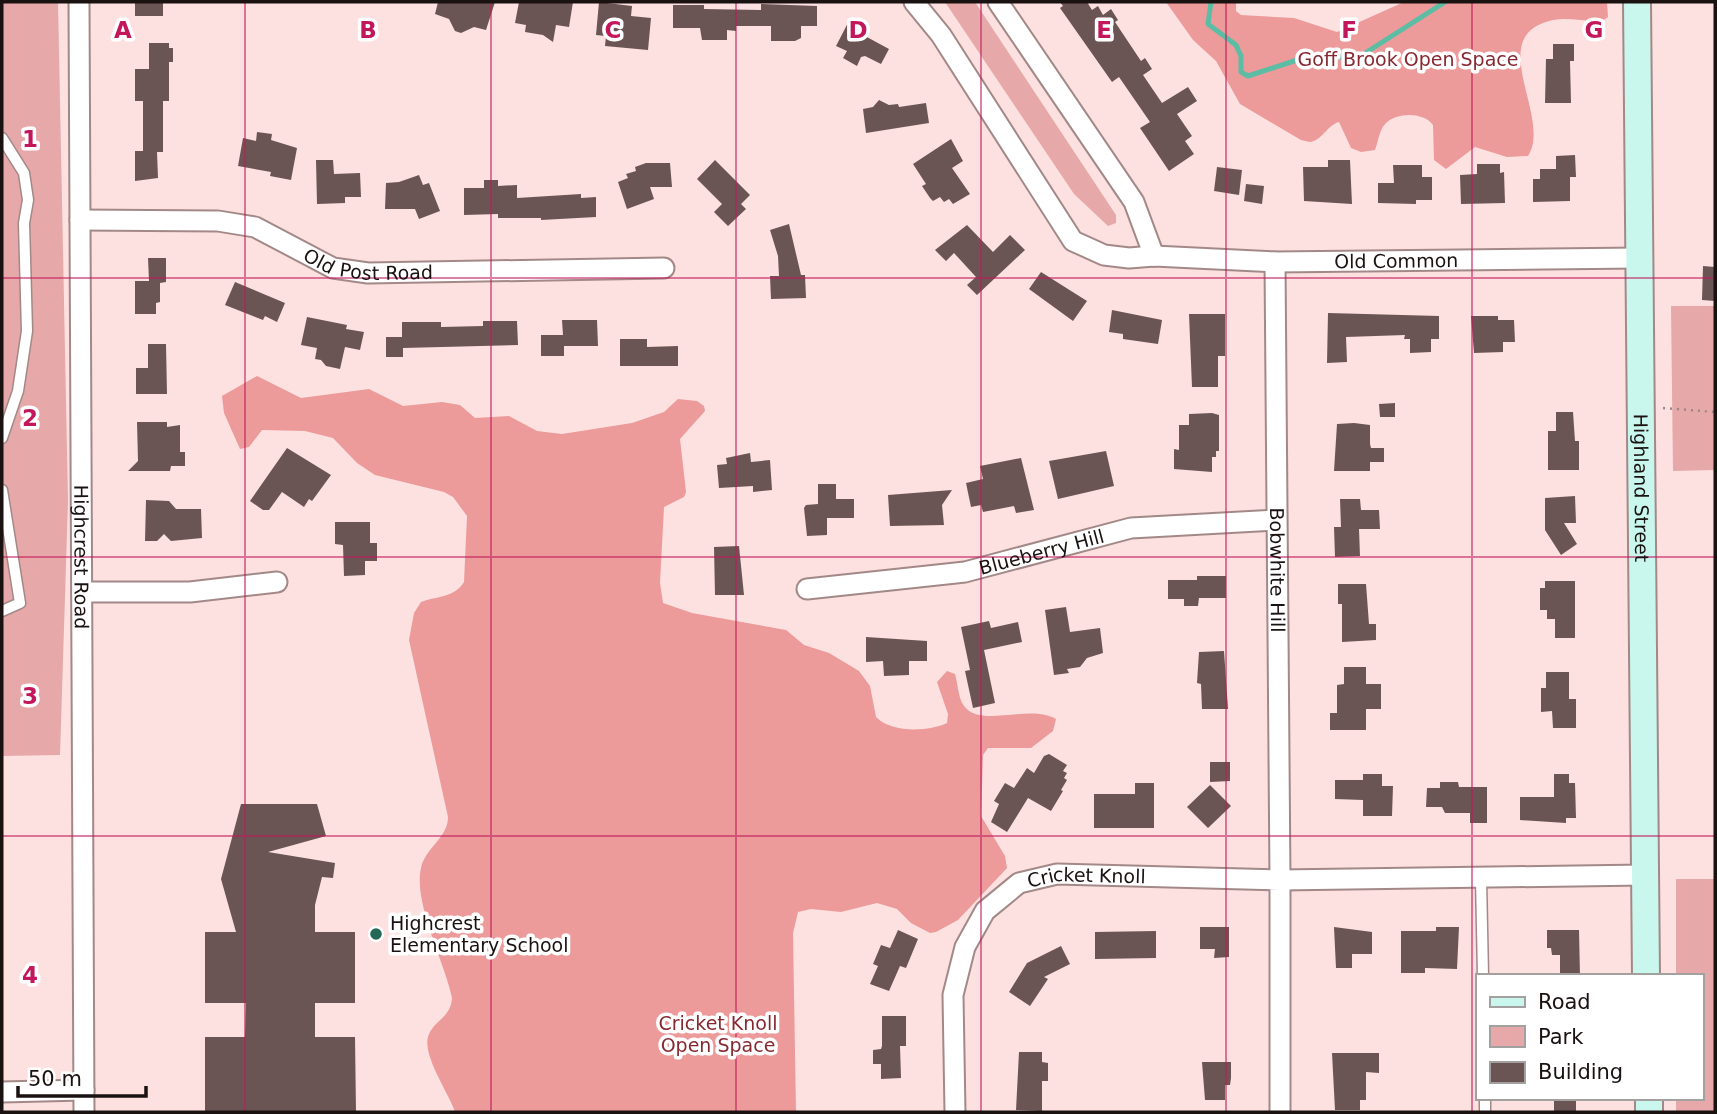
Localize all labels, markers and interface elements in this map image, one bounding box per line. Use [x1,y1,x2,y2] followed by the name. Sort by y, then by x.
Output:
[114,17,132,43] text: A
[359,17,377,43] text: B
[605,17,621,43] text: C
[848,17,868,43] text: D
[1096,17,1112,43] text: E
[1341,17,1357,43] text: F
[1585,17,1603,43] text: G
[1298,48,1518,70] park label: Goff Brook Open Space
[22,126,38,152] text: 1
[300,244,433,284] street label: Old Post Road
[1334,249,1458,272] street label: Old Common
[22,405,38,431] text: 2
[1630,414,1653,562] street label: Highland Street
[70,485,93,629] street label: Highcrest Road
[1266,507,1289,633] street label: Bobwhite Hill
[976,525,1106,579] street label: Blueberry Hill
[22,683,38,709] text: 3
[1025,863,1146,892] street label: Cricket Knoll
[390,912,568,956] place label: Highcrest Elementary School
[368,926,384,942] marker: Highcrest Elementary School
[22,962,38,988] text: 4
[1476,974,1703,1100] legend
[1538,990,1591,1014] text: Road
[659,1012,778,1056] park label: Cricket Knoll Open Space
[1538,1025,1584,1049] text: Park
[18,1054,145,1098] scale bar
[1538,1060,1623,1084] text: Building
[28,1067,82,1091] text: 50 m

